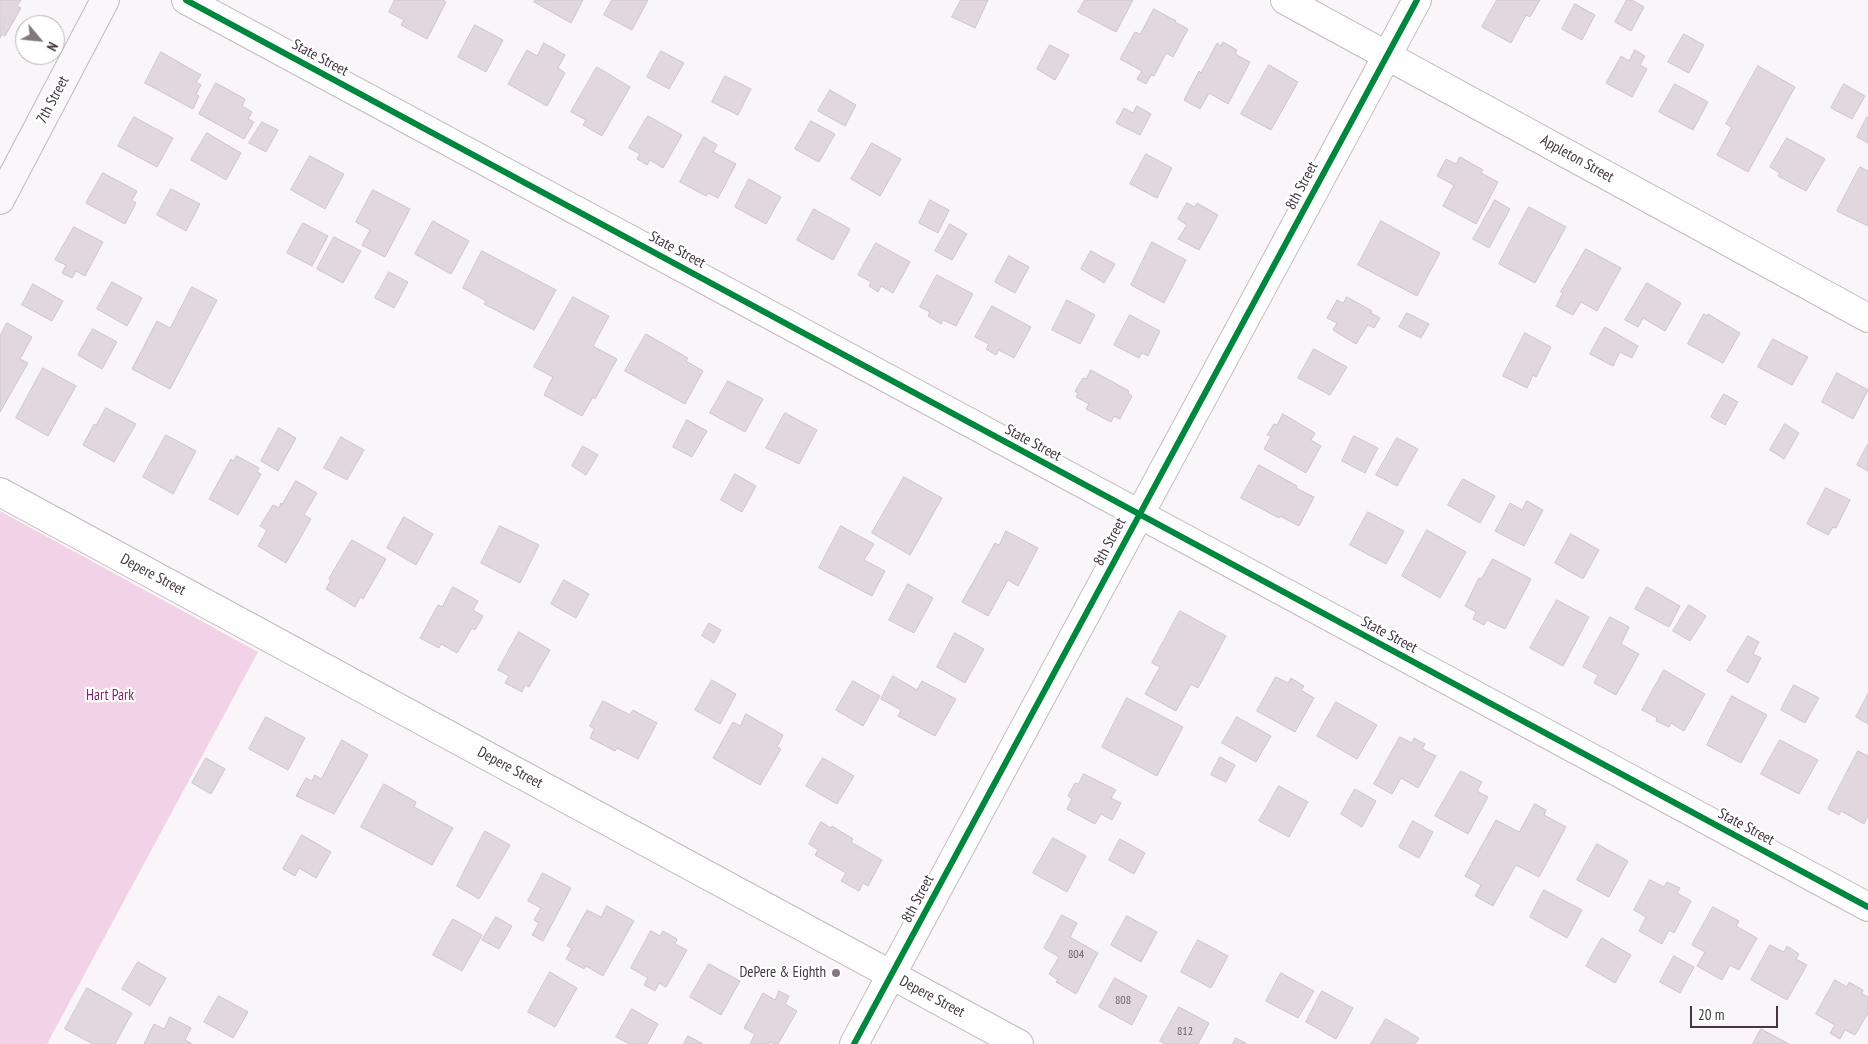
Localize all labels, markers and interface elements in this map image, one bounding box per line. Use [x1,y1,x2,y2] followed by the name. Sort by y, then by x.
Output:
[15,15,65,65] north arrow
[289,36,351,80] street label: State Street
[43,39,62,54] text: N
[33,73,73,127] street label: 7th Street
[1537,131,1617,187] street label: Appleton Street
[1282,159,1322,213] street label: 8th Street
[646,228,708,272] street label: State Street
[1002,421,1064,465] street label: State Street
[1090,515,1130,569] street label: 8th Street
[117,550,189,600] street label: Depere Street
[1358,613,1420,657] street label: State Street
[86,687,134,705] park label: Hart Park
[474,743,546,793] street label: Depere Street
[1715,805,1777,849] street label: State Street
[898,872,938,926] street label: 8th Street
[1068,948,1084,962] house number: 804
[739,964,826,982] place label: DePere & Eighth
[830,967,842,979] marker: DePere & Eighth
[896,972,968,1022] street label: Depere Street
[1115,994,1131,1008] house number: 808
[1693,996,1780,1028] scale bar
[1698,1005,1724,1024] text: 20 m
[1177,1025,1193,1039] house number: 812

